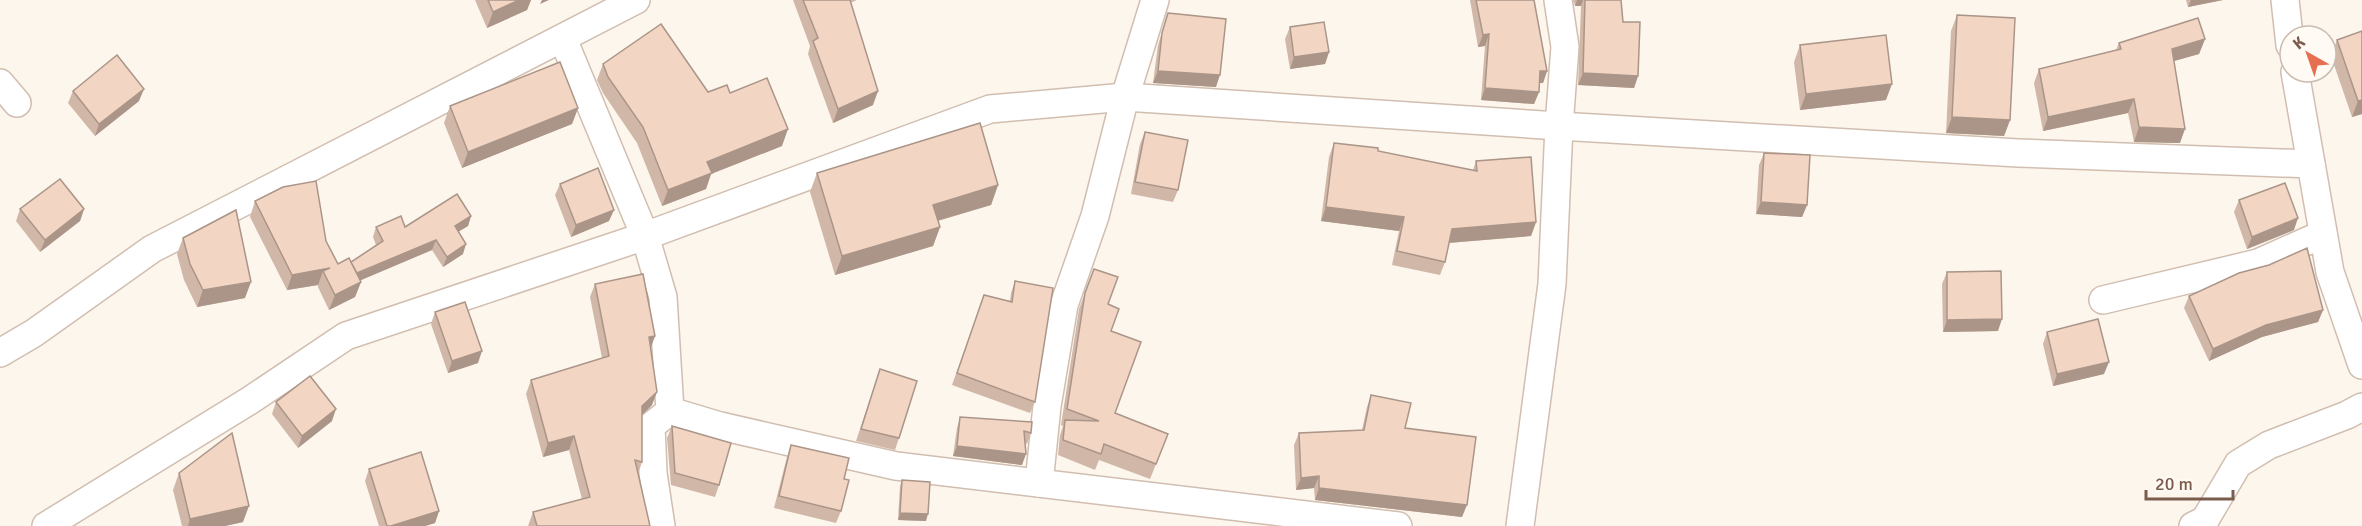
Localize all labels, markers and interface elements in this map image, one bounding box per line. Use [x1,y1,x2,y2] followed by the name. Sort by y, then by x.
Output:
[2278,24,2338,84] north arrow
[2289,32,2309,54] text: K
[2146,463,2233,501] scale bar
[2155,473,2193,495] text: 20 m

